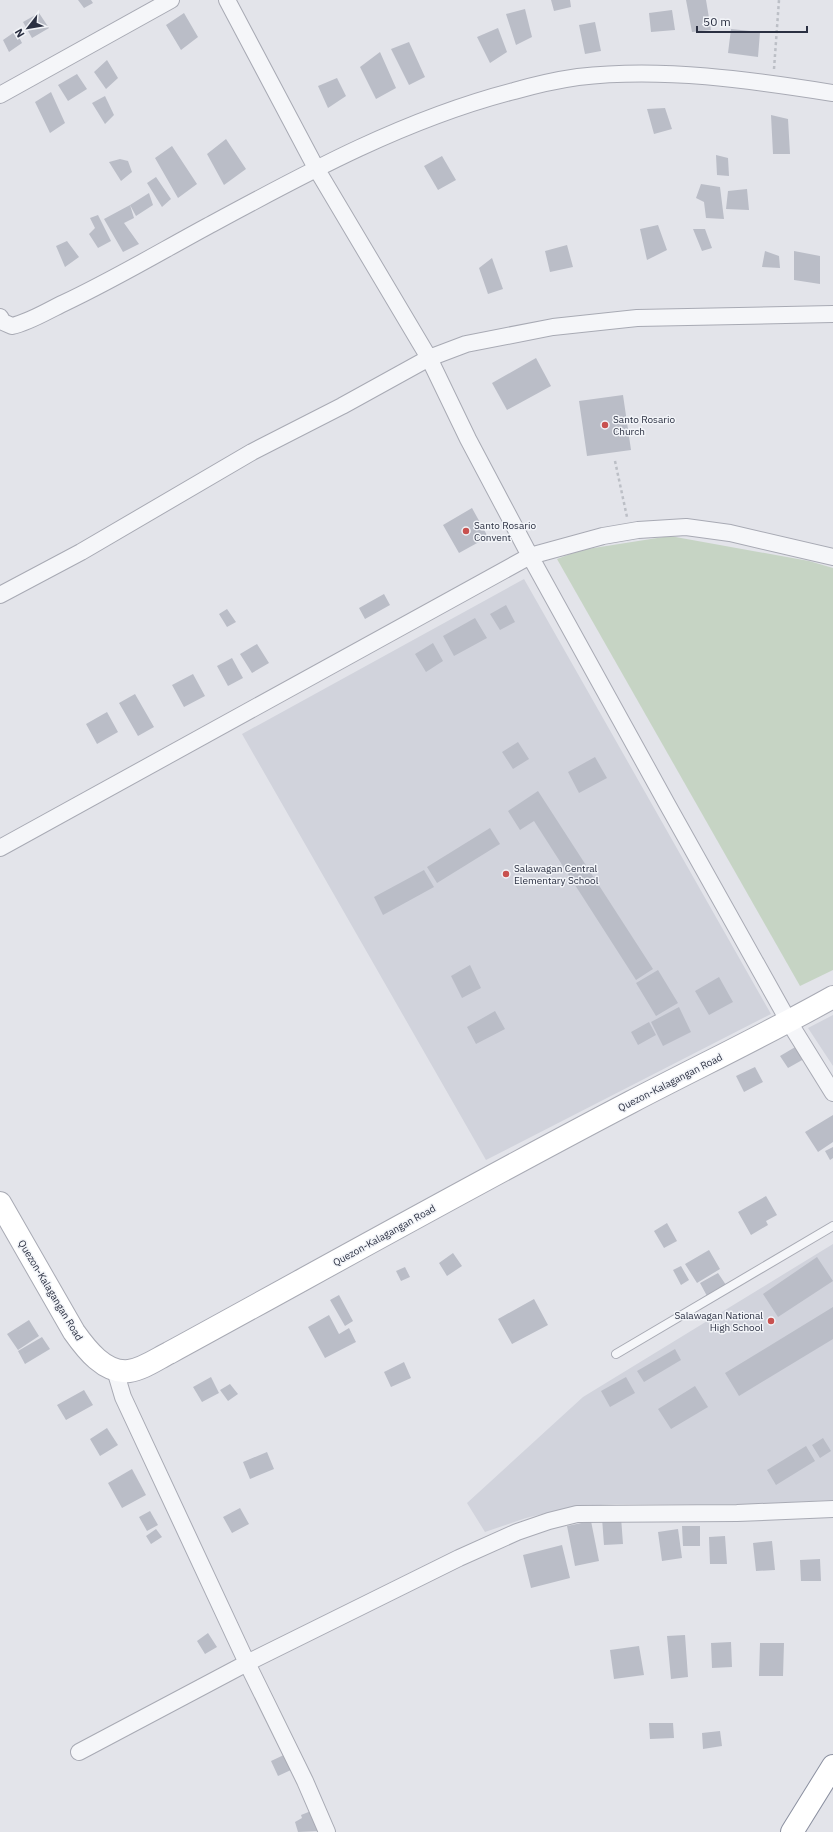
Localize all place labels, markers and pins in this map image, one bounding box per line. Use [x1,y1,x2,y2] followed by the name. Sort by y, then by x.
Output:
[613,413,675,438] place label: Santo Rosario Church
[600,420,610,430] marker: Santo Rosario Church
[474,519,536,544] place label: Santo Rosario Convent
[461,526,471,536] marker: Santo Rosario Convent
[514,862,599,887] place label: Salawagan Central Elementary School
[501,869,511,879] marker: Salawagan Central Elementary School
[675,1309,763,1334] place label: Salawagan National High School
[766,1316,776,1326] marker: Salawagan National High School

